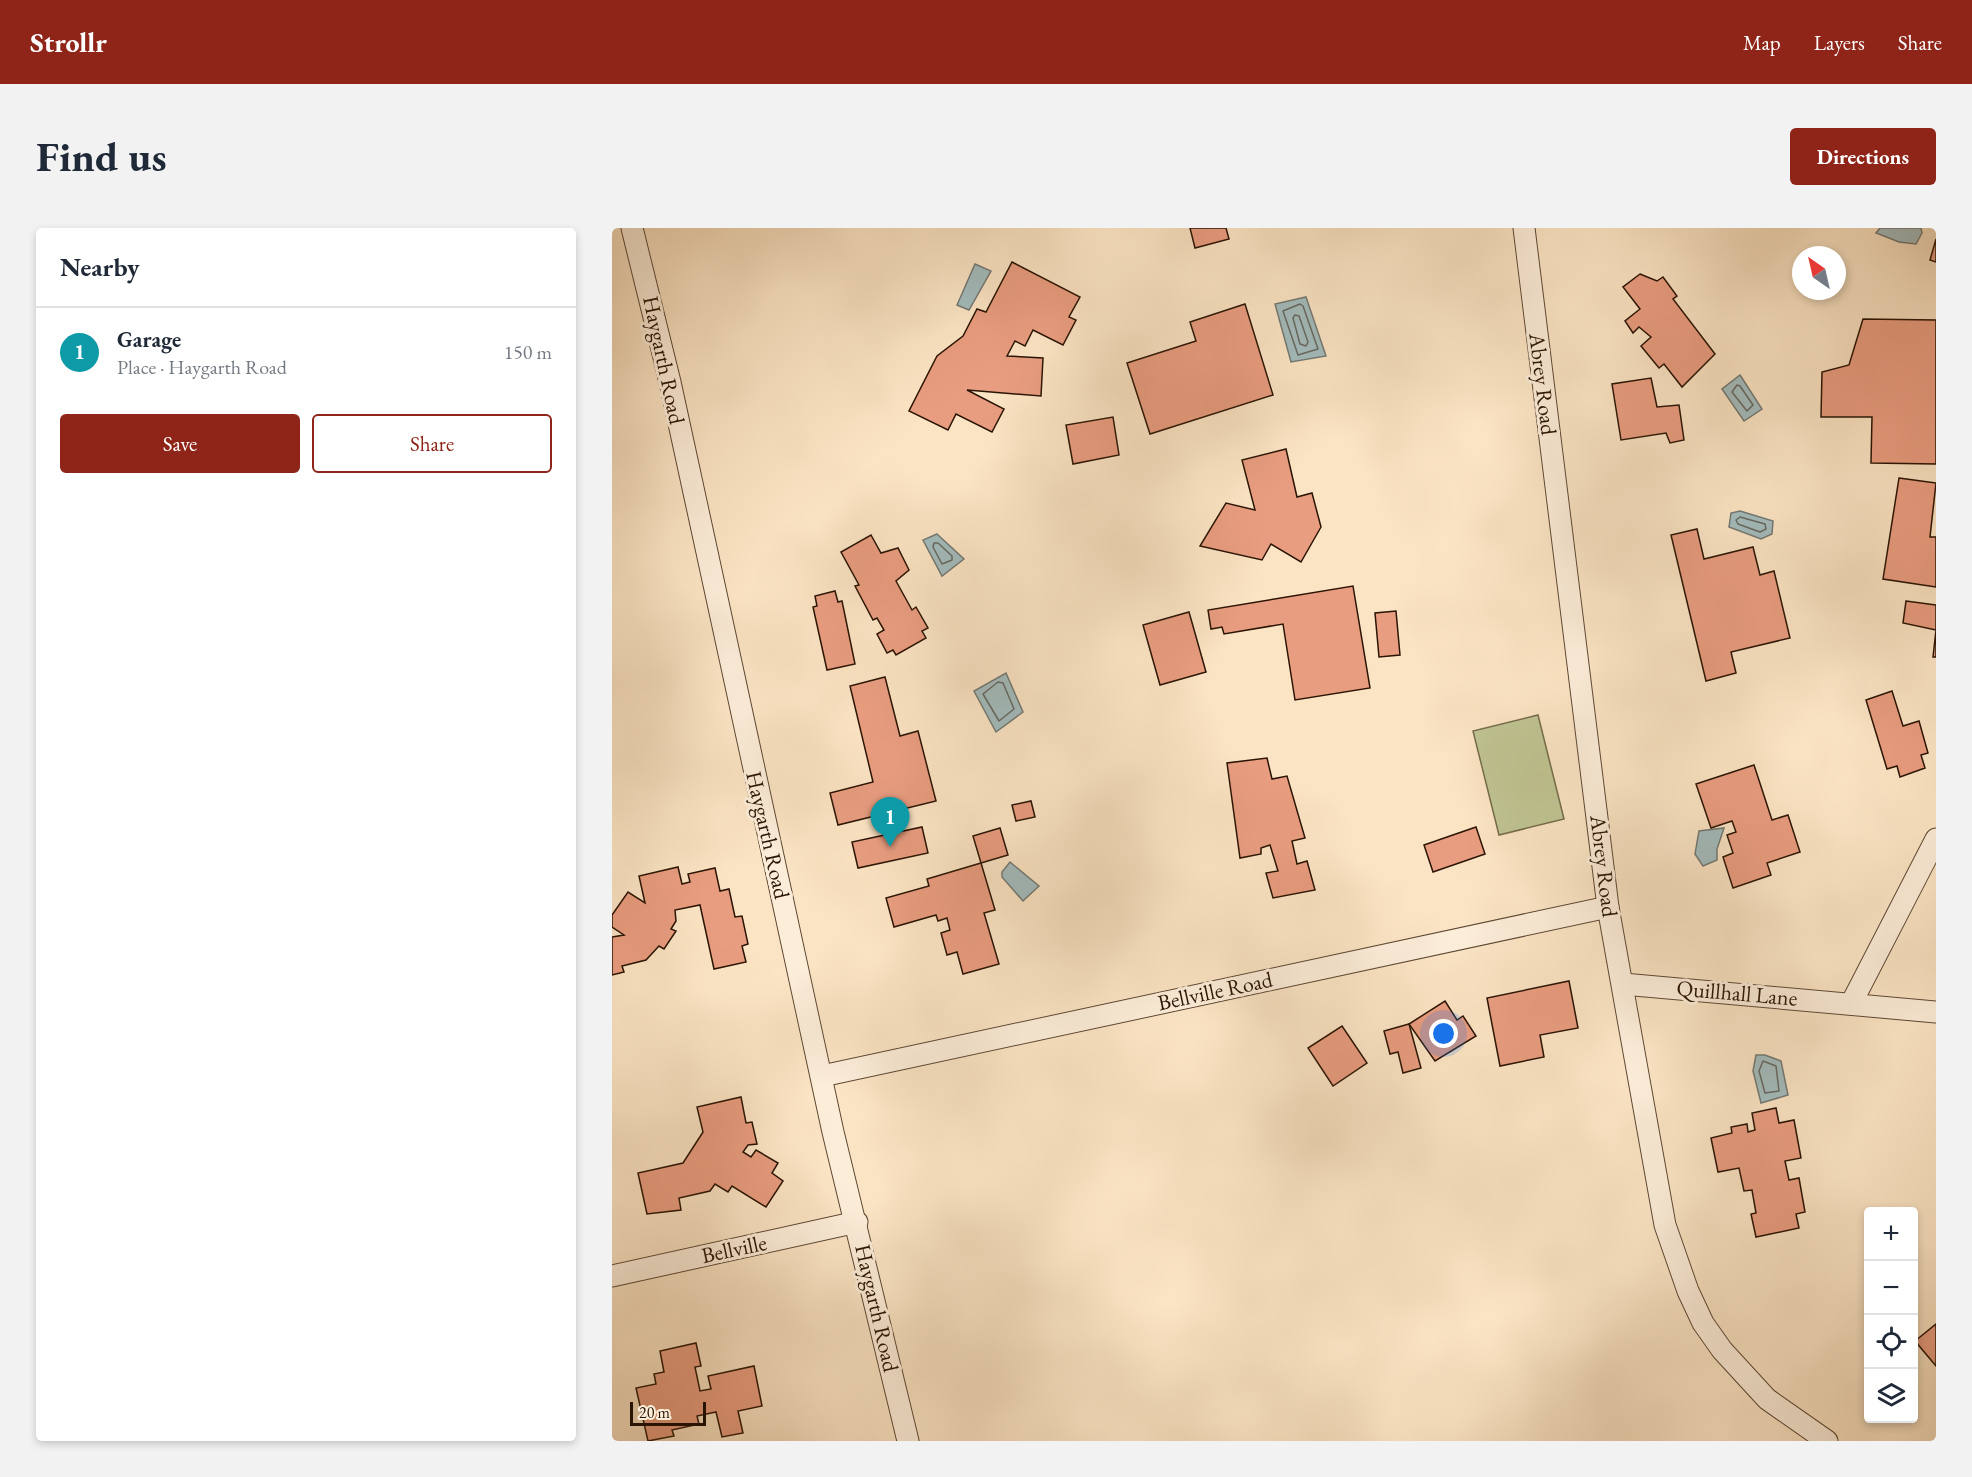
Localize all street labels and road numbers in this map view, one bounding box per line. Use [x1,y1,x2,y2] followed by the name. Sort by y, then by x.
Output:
[636,293,692,428] street label: Haygarth Road
[1522,330,1564,438] street label: Abrey Road
[739,768,797,903] street label: Haygarth Road
[1583,812,1625,920] street label: Abrey Road
[1155,965,1276,1017] street label: Bellville Road
[1675,973,1799,1013] street label: Quillhall Lane
[699,1228,770,1270] street label: Bellville
[848,1241,906,1376] street label: Haygarth Road

